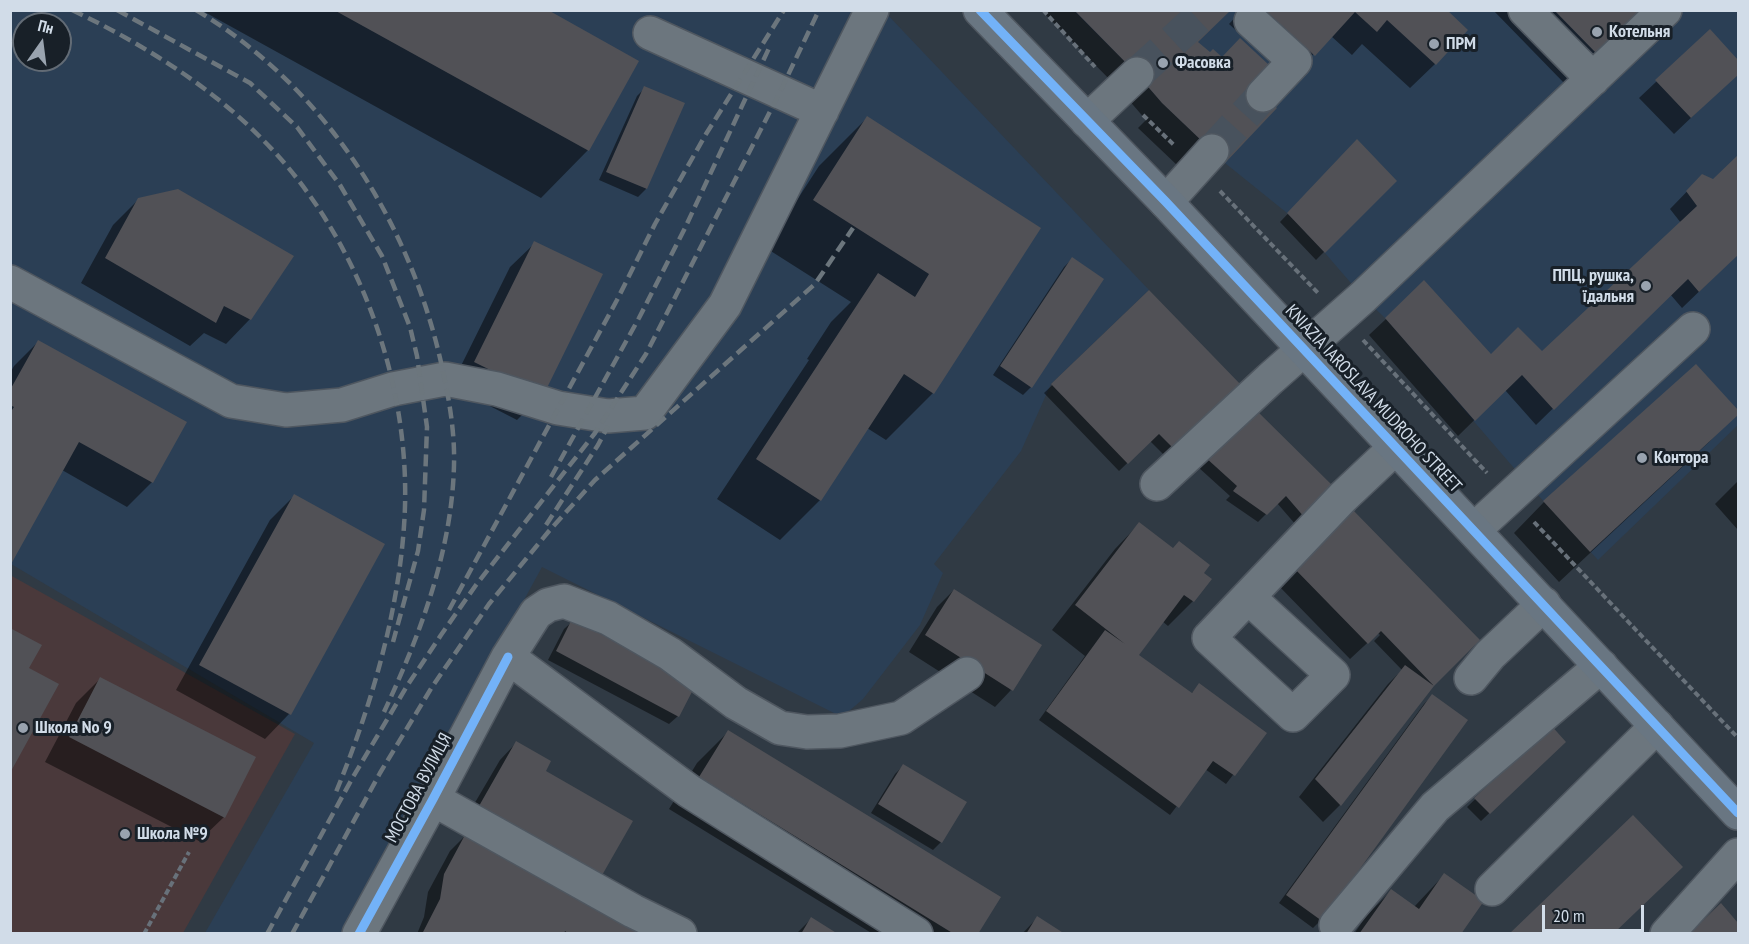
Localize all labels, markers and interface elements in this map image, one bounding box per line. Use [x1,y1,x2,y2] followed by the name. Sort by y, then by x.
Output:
[12,12,72,72] north arrow
[36,15,56,38] text: Пн
[1609,21,1670,43] place label: Котельня
[1590,25,1604,39] marker: Котельня
[1446,33,1476,55] place label: ПРМ
[1427,37,1441,51] marker: ПРМ
[1175,52,1231,74] place label: Фасовка
[1156,56,1170,70] marker: Фасовка
[1552,265,1634,308] place label: ППЦ, рушка, їдальня
[1639,279,1653,293] marker: ППЦ, рушка, їдальня
[1280,301,1466,497] street label: KNIAZIA IAROSLAVA MUDROHO STREET
[1654,447,1709,469] place label: Контора
[1635,451,1649,465] marker: Контора
[35,717,112,739] place label: Школа No 9
[16,721,30,735] marker: Школа No 9
[381,730,457,846] street label: МОСТОВА ВУЛИЦЯ
[137,823,208,845] place label: Школа №9
[118,827,132,841] marker: Школа №9
[1545,893,1647,931] scale bar
[1553,904,1585,927] text: 20 m

